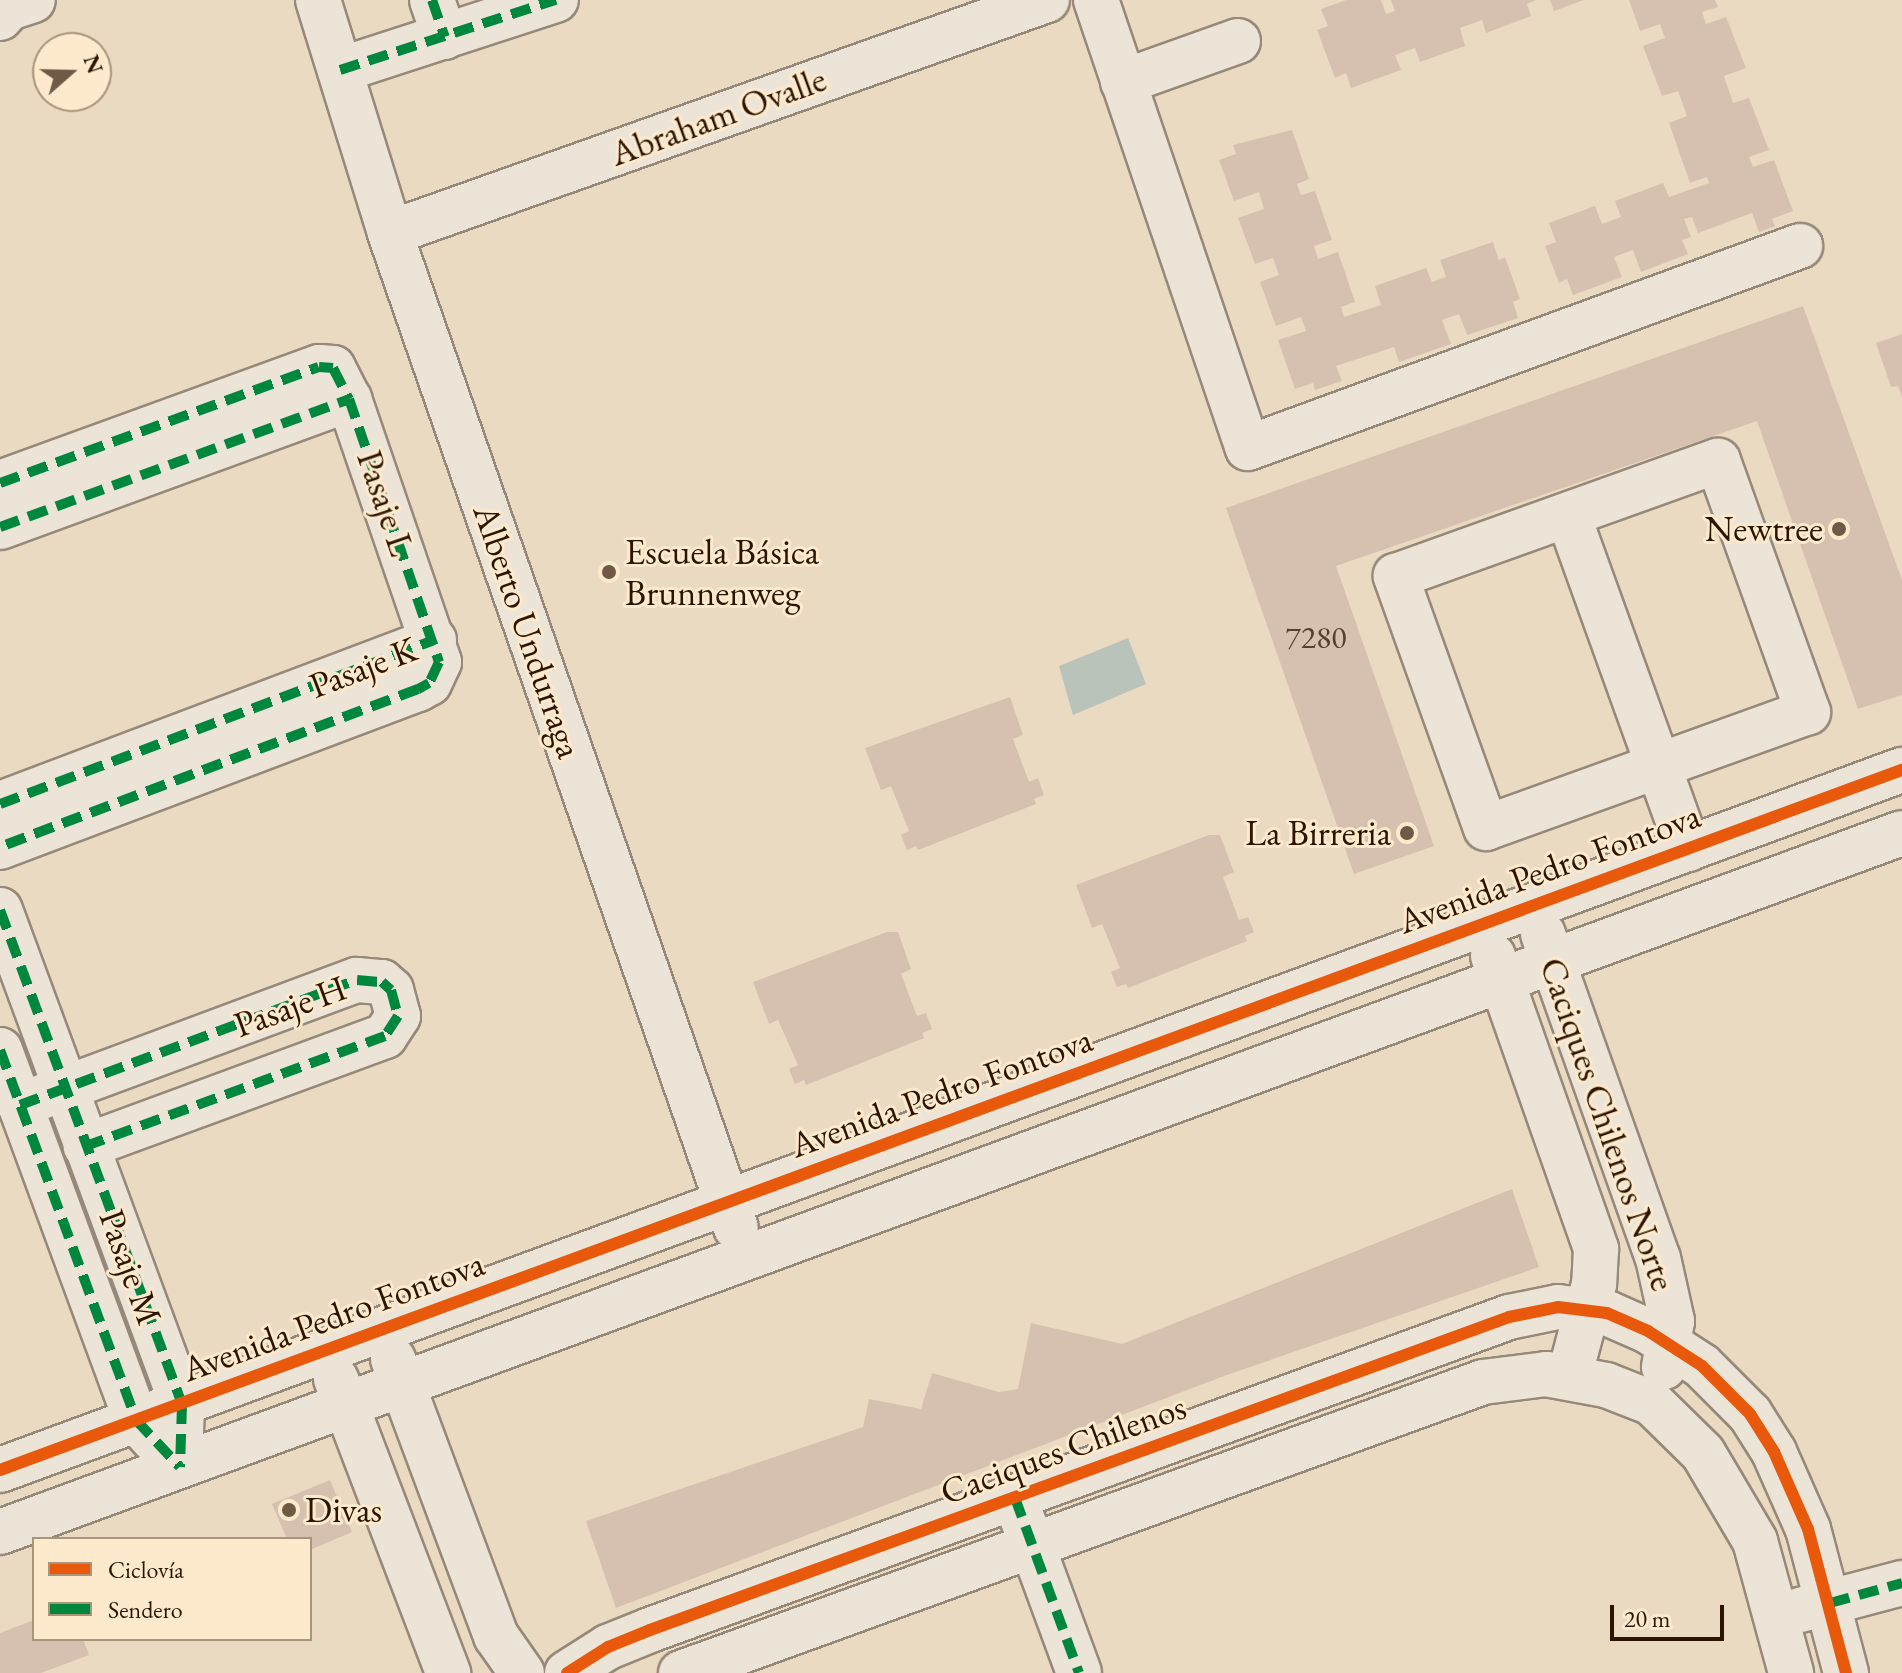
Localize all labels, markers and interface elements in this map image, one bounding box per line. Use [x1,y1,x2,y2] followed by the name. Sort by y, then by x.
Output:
[32,32,112,112] north arrow
[76,51,110,78] text: N
[604,57,832,175] street label: Abraham Ovalle
[348,445,424,561] street label: Pasaje L
[464,498,592,764] street label: Alberto Undurraga
[1705,507,1823,551] place label: Newtree
[1830,520,1848,538] marker: Newtree
[625,529,819,614] place label: Escuela Básica Brunnenweg
[600,563,618,581] marker: Escuela Básica Brunnenweg
[1285,618,1347,656] house number: 7280
[303,627,423,707] street label: Pasaje K
[1392,793,1706,943] street label: Avenida Pedro Fontova
[1245,811,1391,855] place label: La Birreria
[1398,824,1416,842] marker: La Birreria
[1531,952,1685,1296] street label: Caciques Chilenos Norte
[228,966,352,1046] street label: Pasaje H
[784,1017,1098,1167] street label: Avenida Pedro Fontova
[90,1203,172,1331] street label: Pasaje M
[176,1241,490,1391] street label: Avenida Pedro Fontova
[934,1385,1192,1513] street label: Caciques Chilenos
[305,1488,382,1532] place label: Divas
[280,1501,298,1519] marker: Divas
[32,1537,312,1641] legend
[108,1554,184,1585] text: Ciclovía
[1614,1589,1728,1639] scale bar
[108,1594,183,1625] text: Sendero
[1624,1603,1671,1634] text: 20 m

